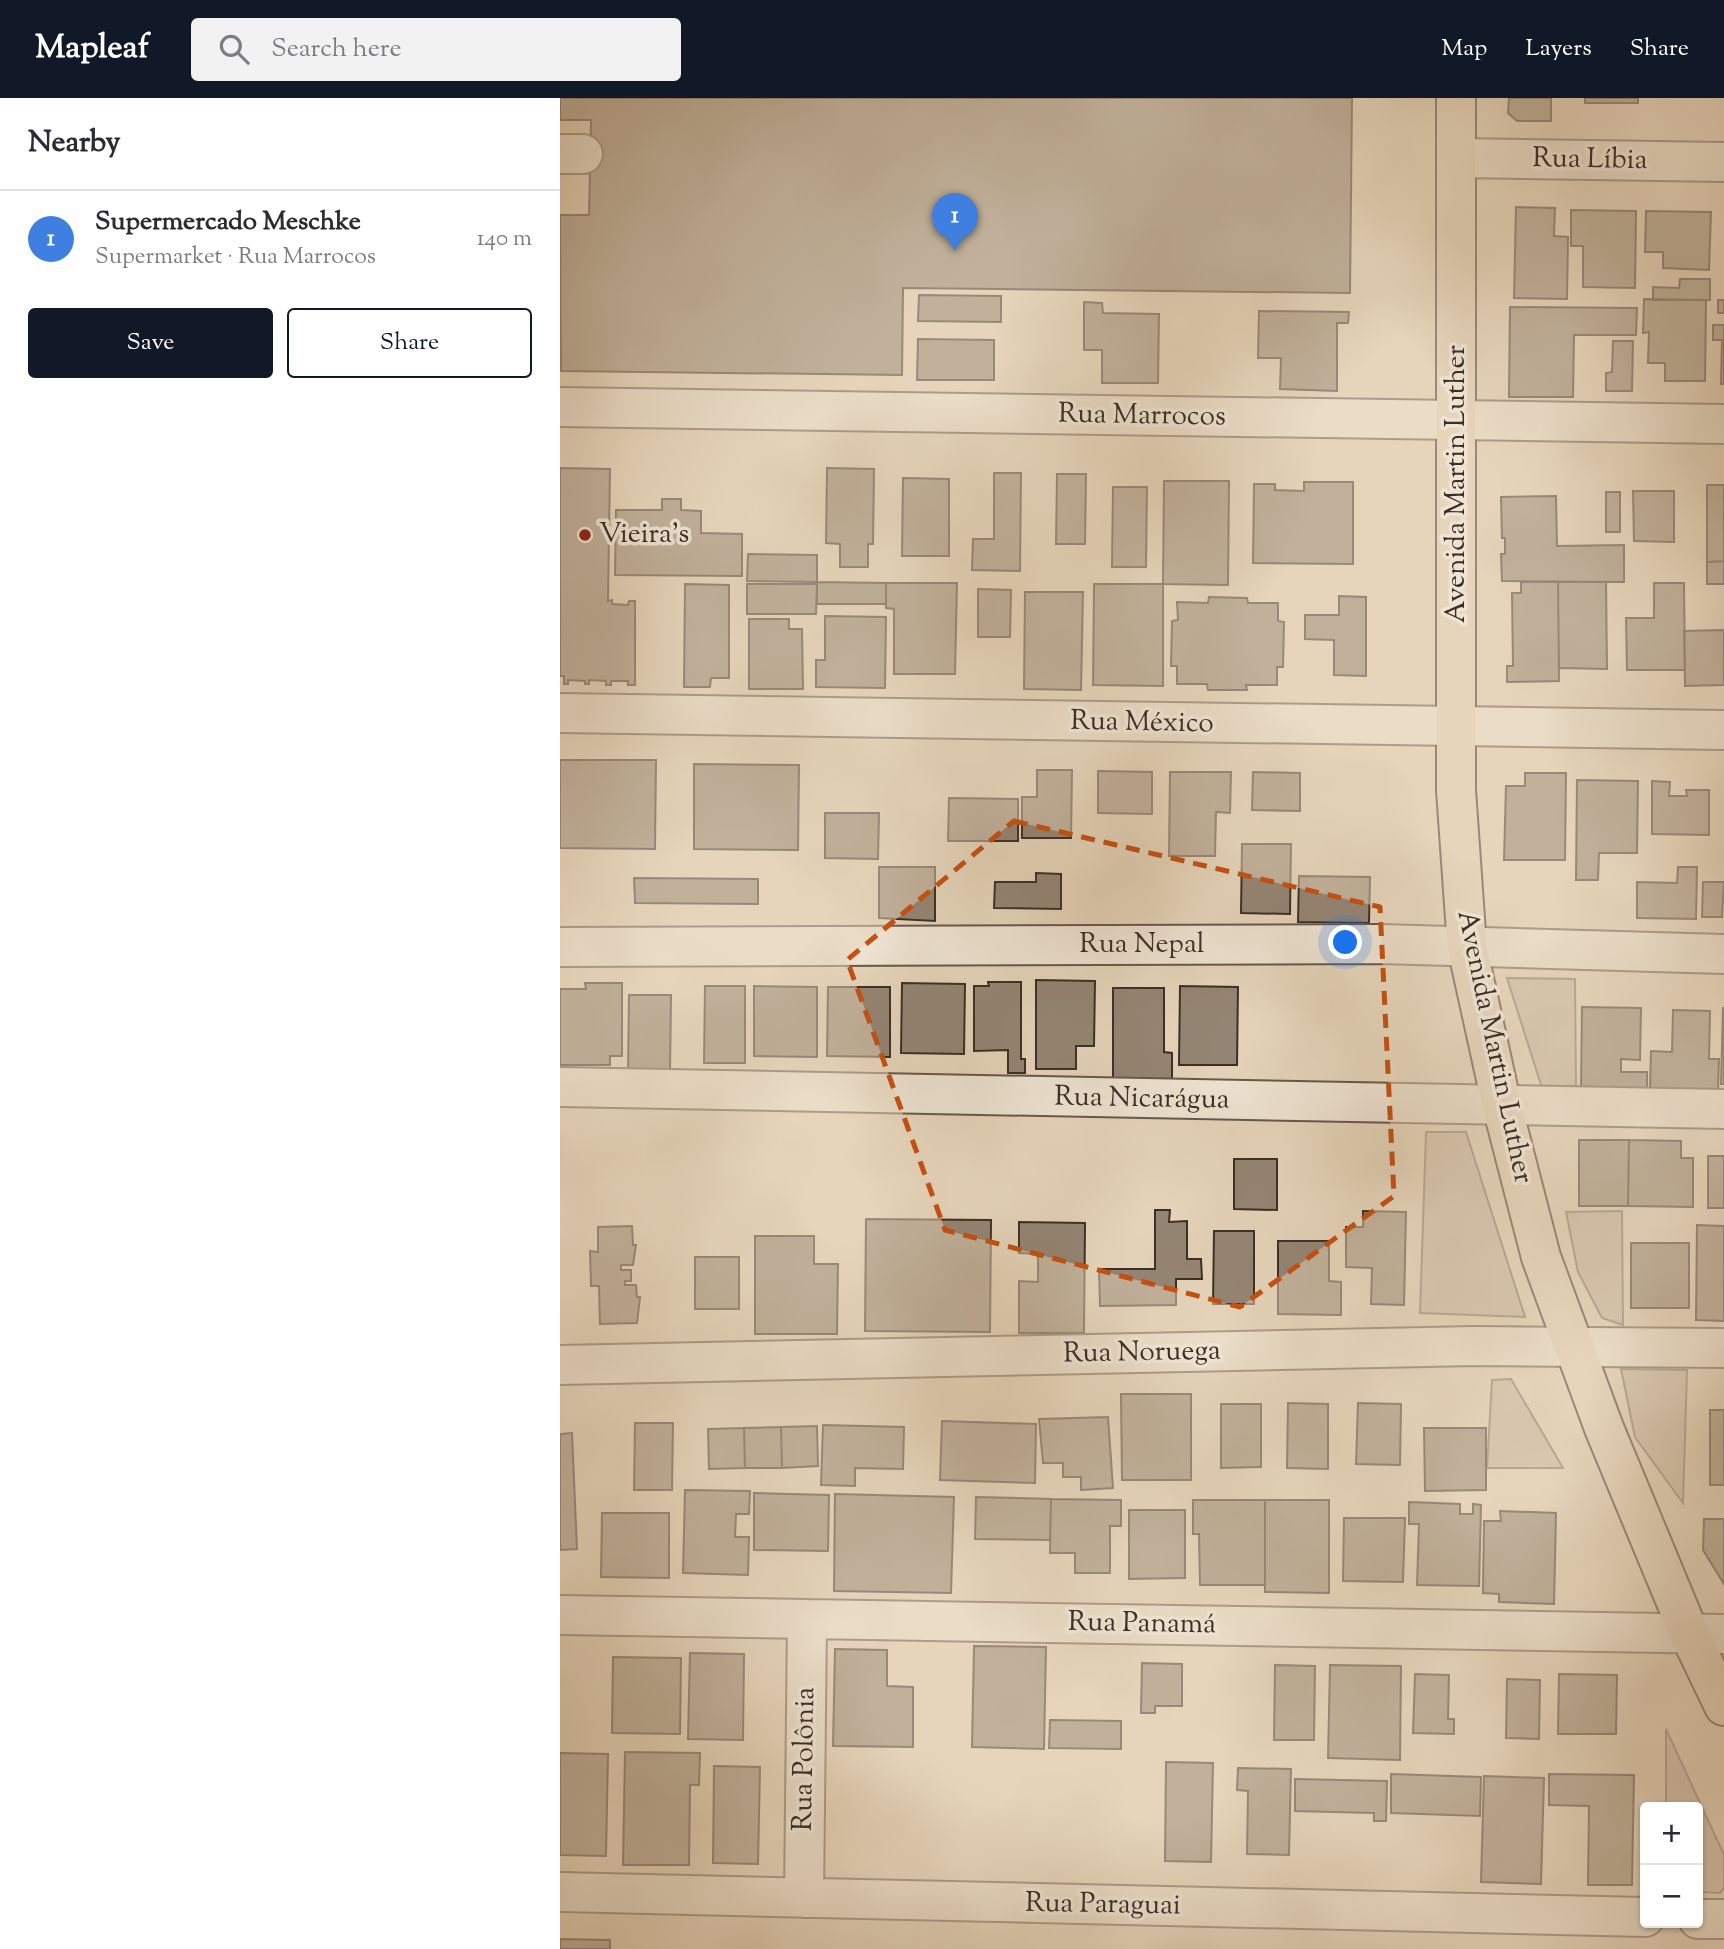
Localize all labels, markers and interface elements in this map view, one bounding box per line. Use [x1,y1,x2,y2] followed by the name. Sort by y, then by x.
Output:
[191,18,681,81] search box
[35,25,149,73] text: Mapleaf
[215,30,253,68] icon: search
[271,31,402,68] text: Search here
[1441,32,1487,66] text: Map
[1525,32,1592,66] text: Layers
[1630,32,1689,66] text: Share
[28,122,120,165] text: Nearby
[1532,139,1648,181] street label: Rua Líbia
[932,193,978,251] pin: 1
[95,204,361,241] text: Supermercado Meschke
[47,223,55,256] text: 1
[477,223,532,256] text: 140 m
[95,241,376,274] text: Supermarket · Rua Marrocos
[28,308,273,378] button: Save
[287,308,532,378] button: Share
[1437,344,1477,623] street label: Avenida Martin Luther
[1058,395,1226,437] street label: Rua Marrocos
[599,515,689,555] place label: Vieira's
[577,527,593,543] marker: Vieira's
[1070,702,1214,744] street label: Rua México
[1446,907,1543,1188] street label: Avenida Martin Luther
[1079,925,1205,965] street label: Rua Nepal
[1328,925,1362,959] your location
[1054,1077,1230,1121] street label: Rua Nicarágua
[1063,1332,1221,1374] street label: Rua Noruega
[1068,1603,1216,1645] street label: Rua Panamá
[784,1686,826,1832] street label: Rua Polônia
[1640,1802,1703,1928] map controls
[1640,1802,1703,1865] button: +
[1640,1865,1703,1928] button: −
[1025,1884,1181,1926] street label: Rua Paraguai

